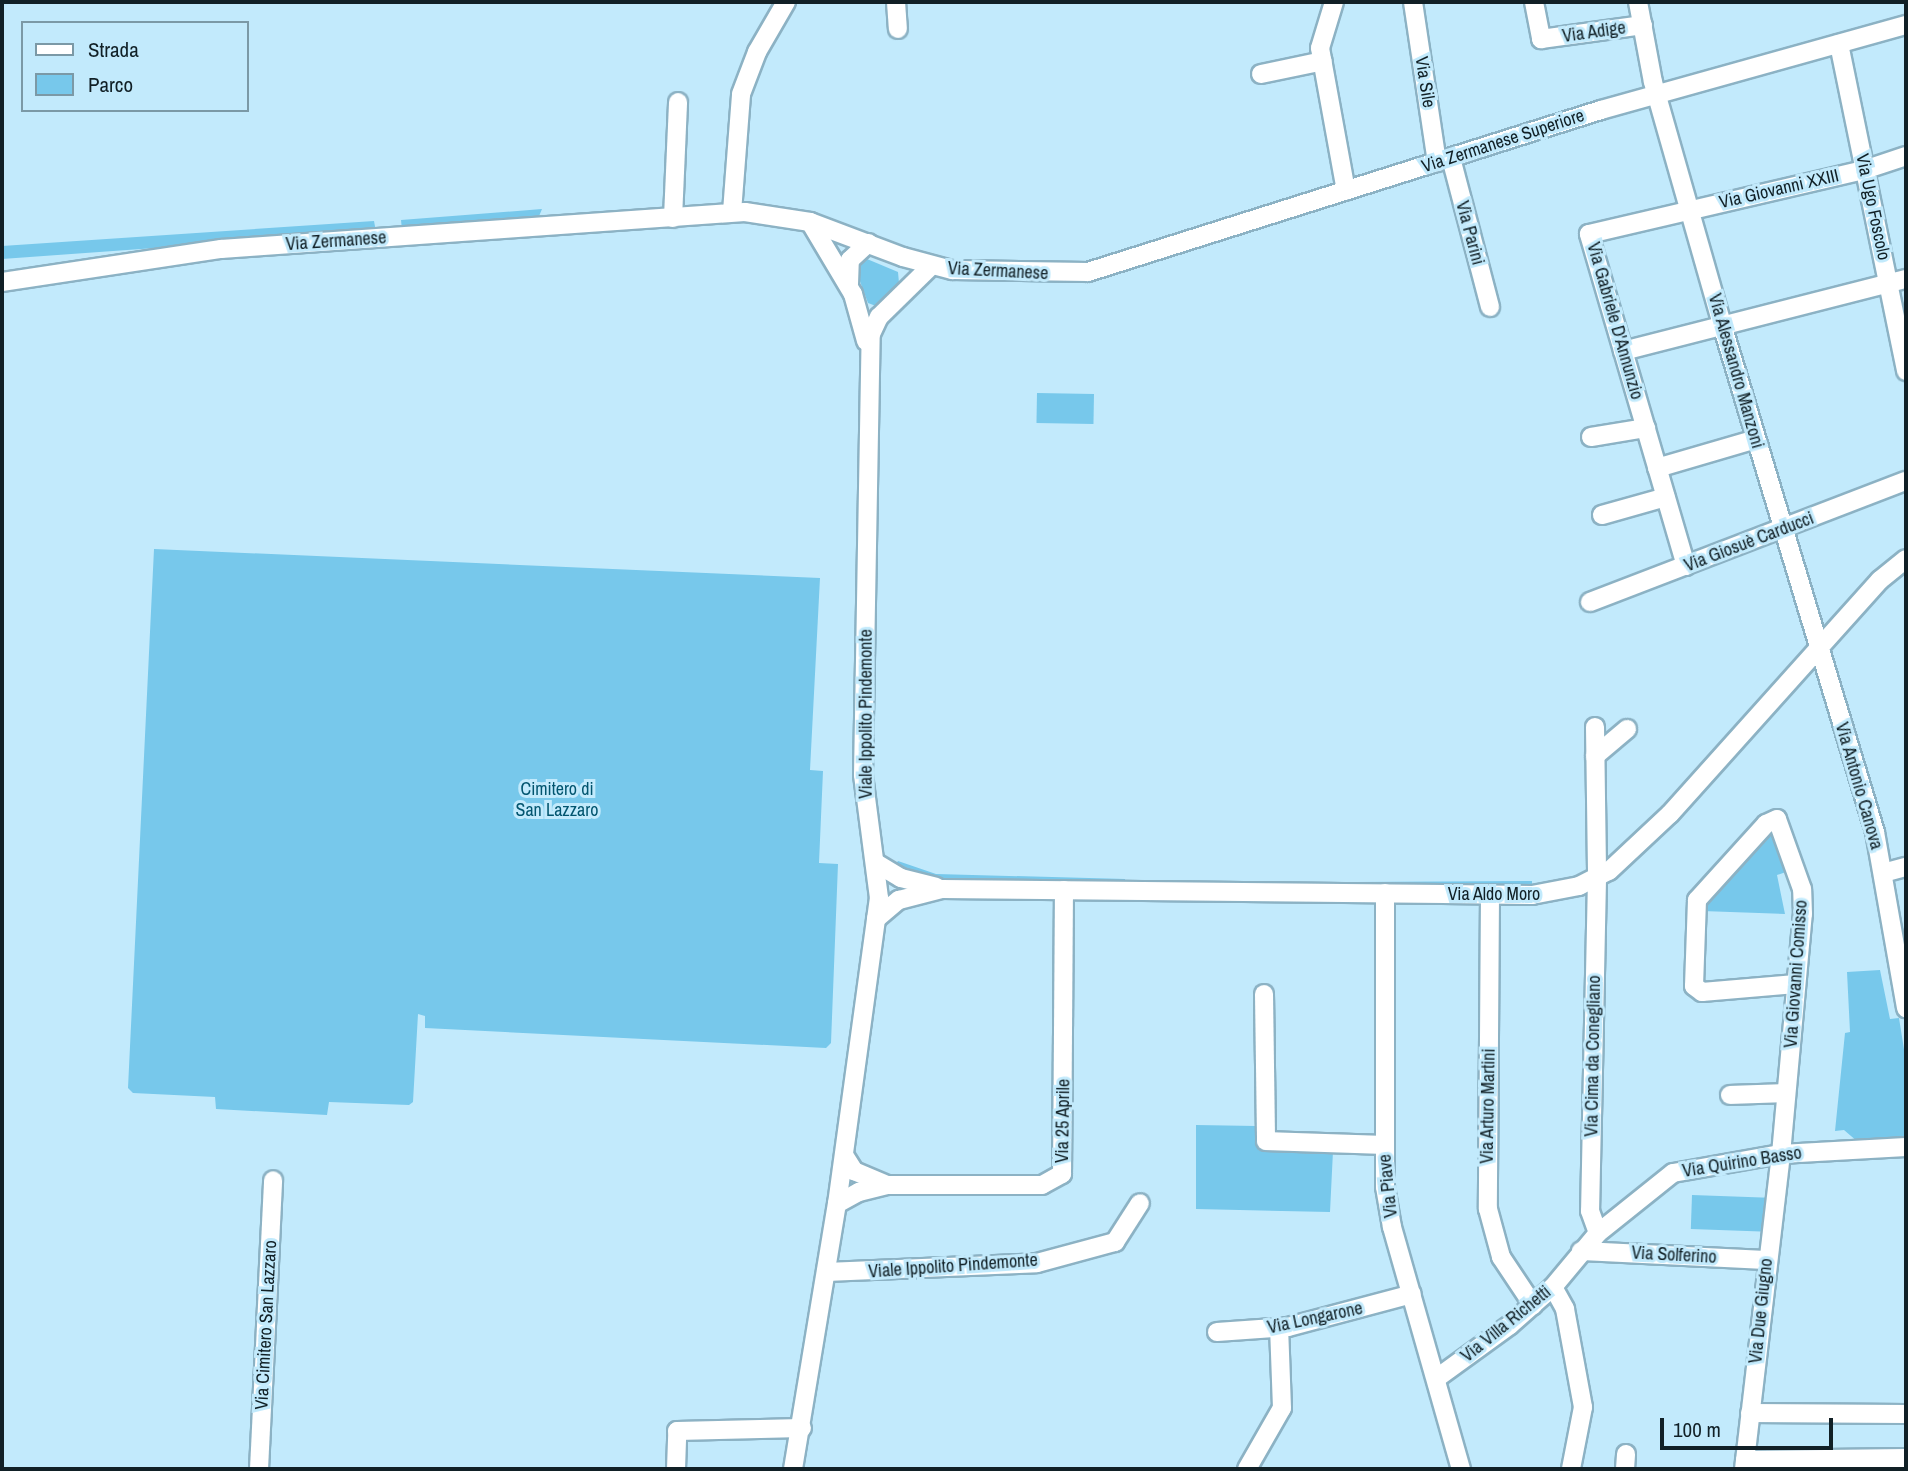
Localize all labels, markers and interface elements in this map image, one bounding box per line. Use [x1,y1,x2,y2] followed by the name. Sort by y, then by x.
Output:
[1561,17,1627,47] street label: Via Adige
[21,21,248,112] legend
[88,35,139,64] text: Strada
[1410,55,1440,109] street label: Via Sile
[88,70,133,99] text: Parco
[1419,105,1587,177] street label: Via Zermanese Superiore
[1851,152,1895,262] street label: Via Ugo Foscolo
[1717,165,1841,213] street label: Via Giovanni XXIII
[1451,199,1489,267] street label: Via Parini
[285,227,387,255] street label: Via Zermanese
[1582,240,1648,402] street label: Via Gabriele D'Annunzio
[947,258,1049,284] street label: Via Zermanese
[1703,291,1769,451] street label: Via Alessandro Manzoni
[1681,507,1817,577] street label: Via Giosuè Carducci
[855,629,877,799] street label: Viale Ippolito Pindemonte
[1830,720,1888,852] street label: Via Antonio Canova
[516,779,598,822] park label: Cimitero di San Lazzaro
[1447,883,1541,905] street label: Via Aldo Moro
[1780,899,1812,1049] street label: Via Giovanni Comisso
[1581,975,1605,1137] street label: Via Cima da Conegliano
[1476,1048,1500,1164] street label: Via Arturo Martini
[1051,1078,1075,1164] street label: Via 25 Aprile
[1681,1142,1803,1182] street label: Via Quirino Basso
[1374,1153,1402,1219] street label: Via Piave
[251,1240,281,1410] street label: Via Cimitero San Lazzaro
[1631,1242,1717,1268] street label: Via Solferino
[868,1249,1038,1283] street label: Viale Ippolito Pindemonte
[1745,1257,1777,1365] street label: Via Due Giugno
[1457,1281,1555,1367] street label: Via Villa Richetti
[1266,1297,1364,1339] street label: Via Longarone
[1663,1404,1836,1448] scale bar
[1673,1415,1721,1444] text: 100 m

